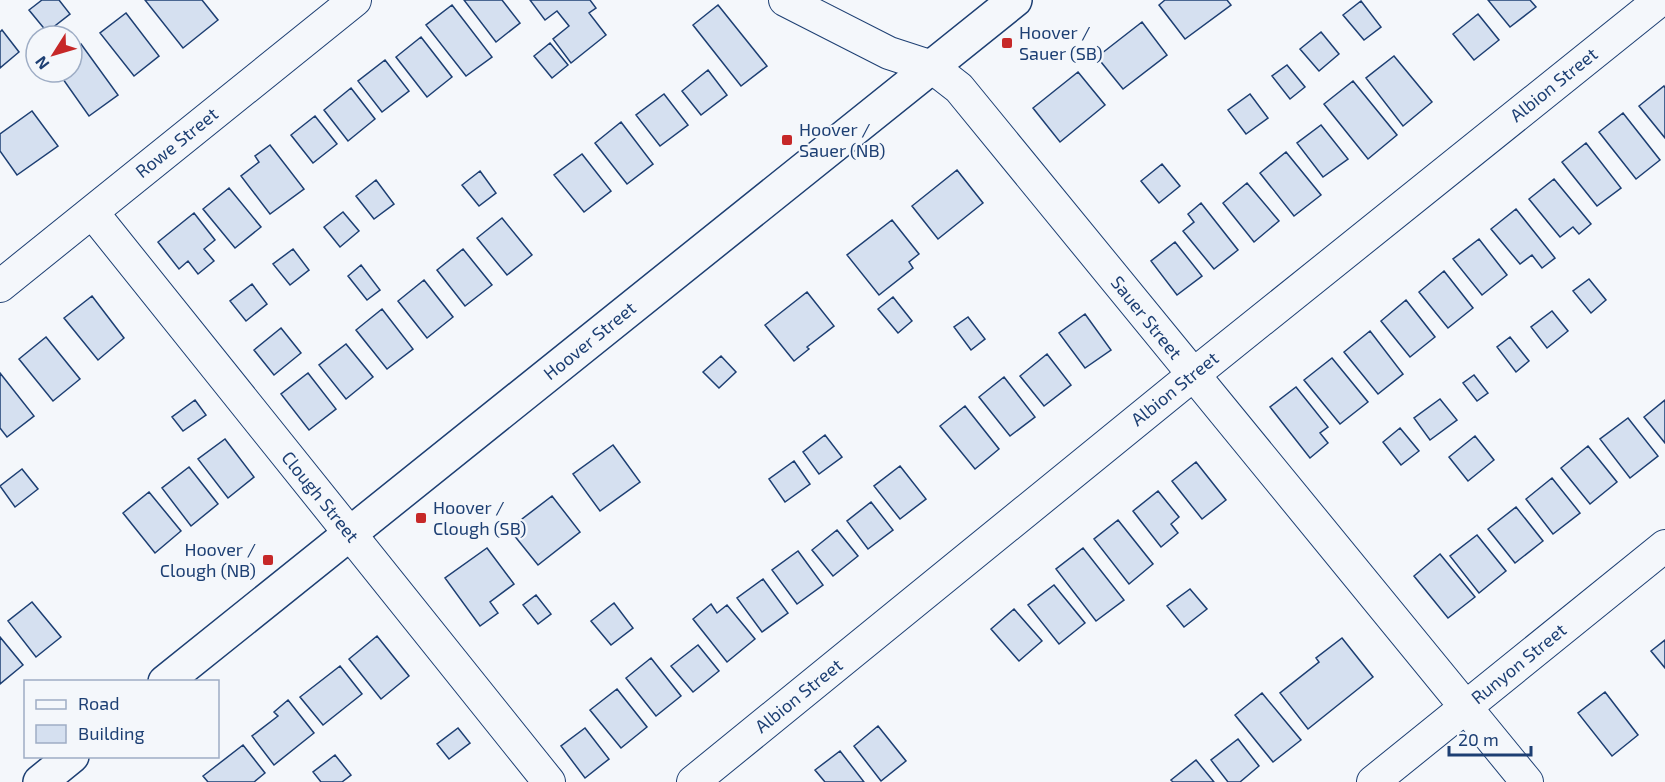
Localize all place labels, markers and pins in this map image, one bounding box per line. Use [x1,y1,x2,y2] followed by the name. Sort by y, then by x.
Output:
[1019,21,1103,64] place label: Hoover / Sauer (SB)
[1000,36,1014,50] marker: Hoover / Sauer (SB)
[799,118,885,161] place label: Hoover / Sauer (NB)
[780,133,794,147] marker: Hoover / Sauer (NB)
[433,496,527,539] place label: Hoover / Clough (SB)
[414,511,428,525] marker: Hoover / Clough (SB)
[160,538,256,581] place label: Hoover / Clough (NB)
[261,553,275,567] marker: Hoover / Clough (NB)

